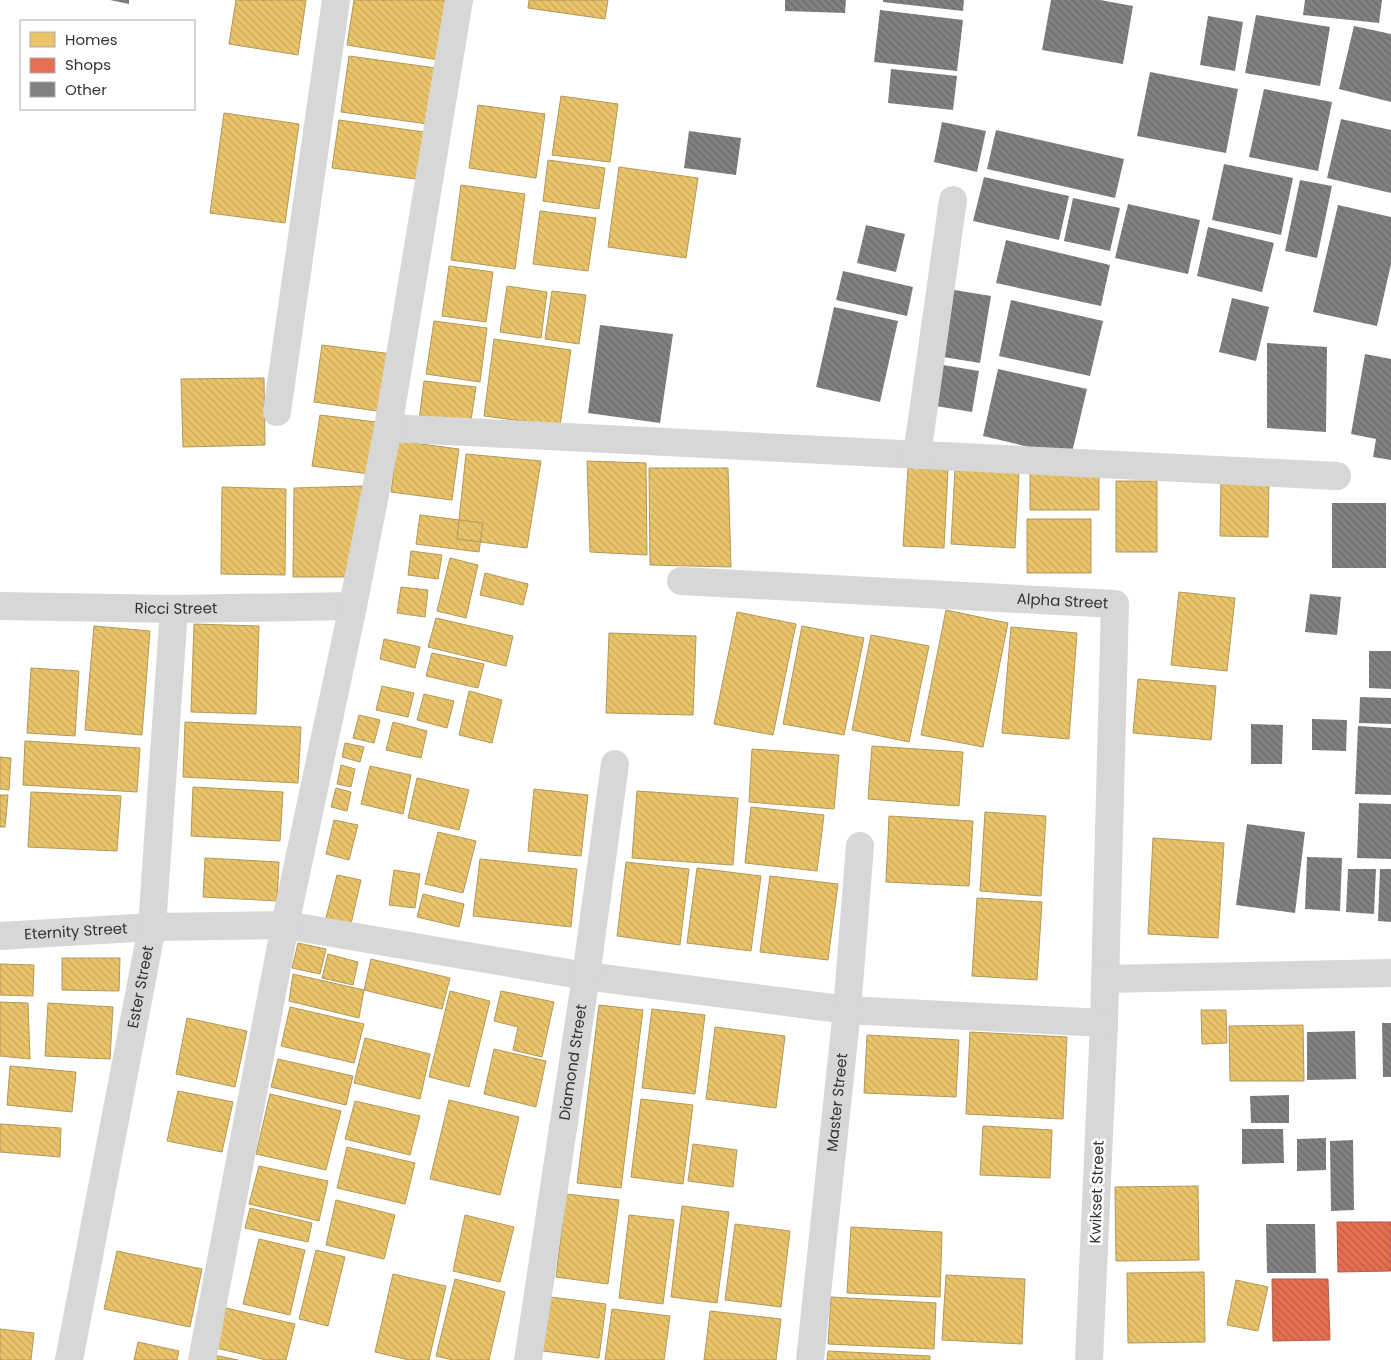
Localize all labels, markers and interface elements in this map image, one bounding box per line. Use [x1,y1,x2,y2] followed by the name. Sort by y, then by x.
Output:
[20,20,195,110] legend
[65,29,118,50] text: Homes
[65,54,111,75] text: Shops
[65,79,107,100] text: Other
[1016,588,1109,614] street label: Alpha Street
[134,597,218,619] street label: Ricci Street
[24,917,128,945] street label: Eternity Street
[122,944,158,1030] street label: Ester Street
[553,1003,592,1122] street label: Diamond Street
[821,1052,852,1153] street label: Master Street
[1084,1140,1109,1244] street label: Kwikset Street

